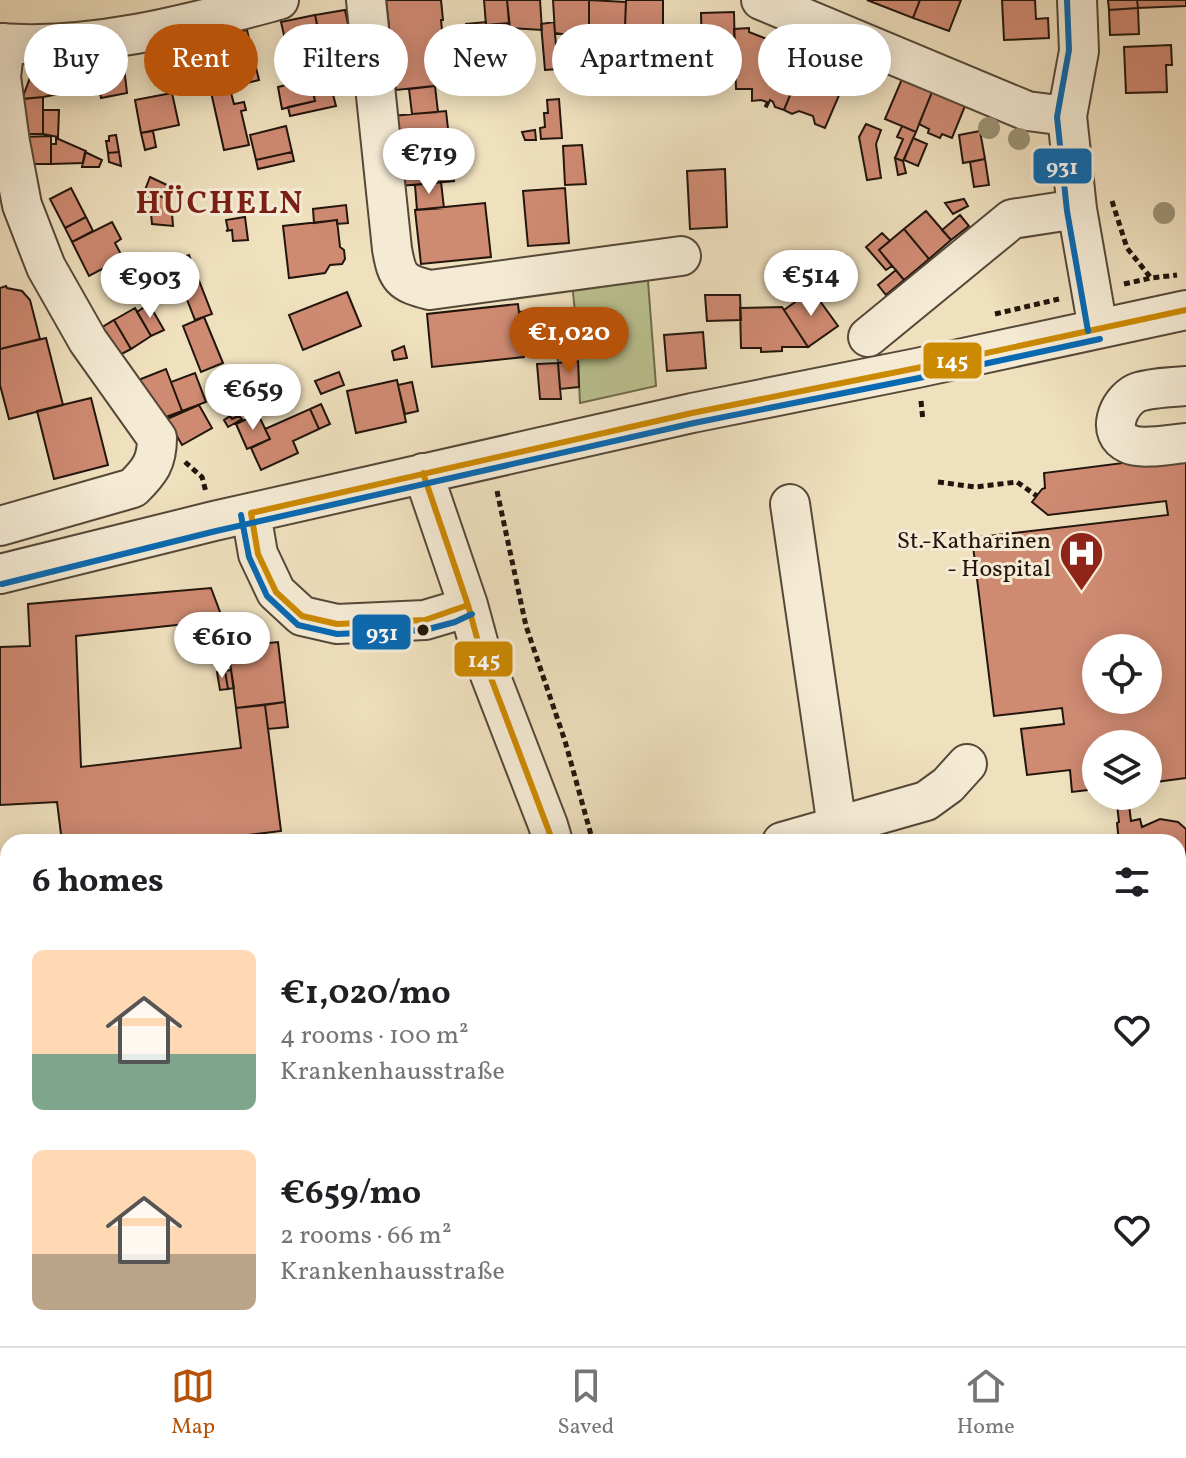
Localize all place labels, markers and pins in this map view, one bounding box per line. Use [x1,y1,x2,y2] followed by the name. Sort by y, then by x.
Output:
[382,128,476,196] pin: €719
[764,250,858,318] pin: €514
[103,252,197,320] pin: €903
[504,307,634,375] pin: €1,020
[206,364,300,432] pin: €659
[897,525,1051,587] place label: St.-Katharinen - Hospital
[1058,530,1106,593] hospital icon: St.-Katharinen - Hospital
[175,612,269,680] pin: €610
[415,622,431,638] unlabelled marker

